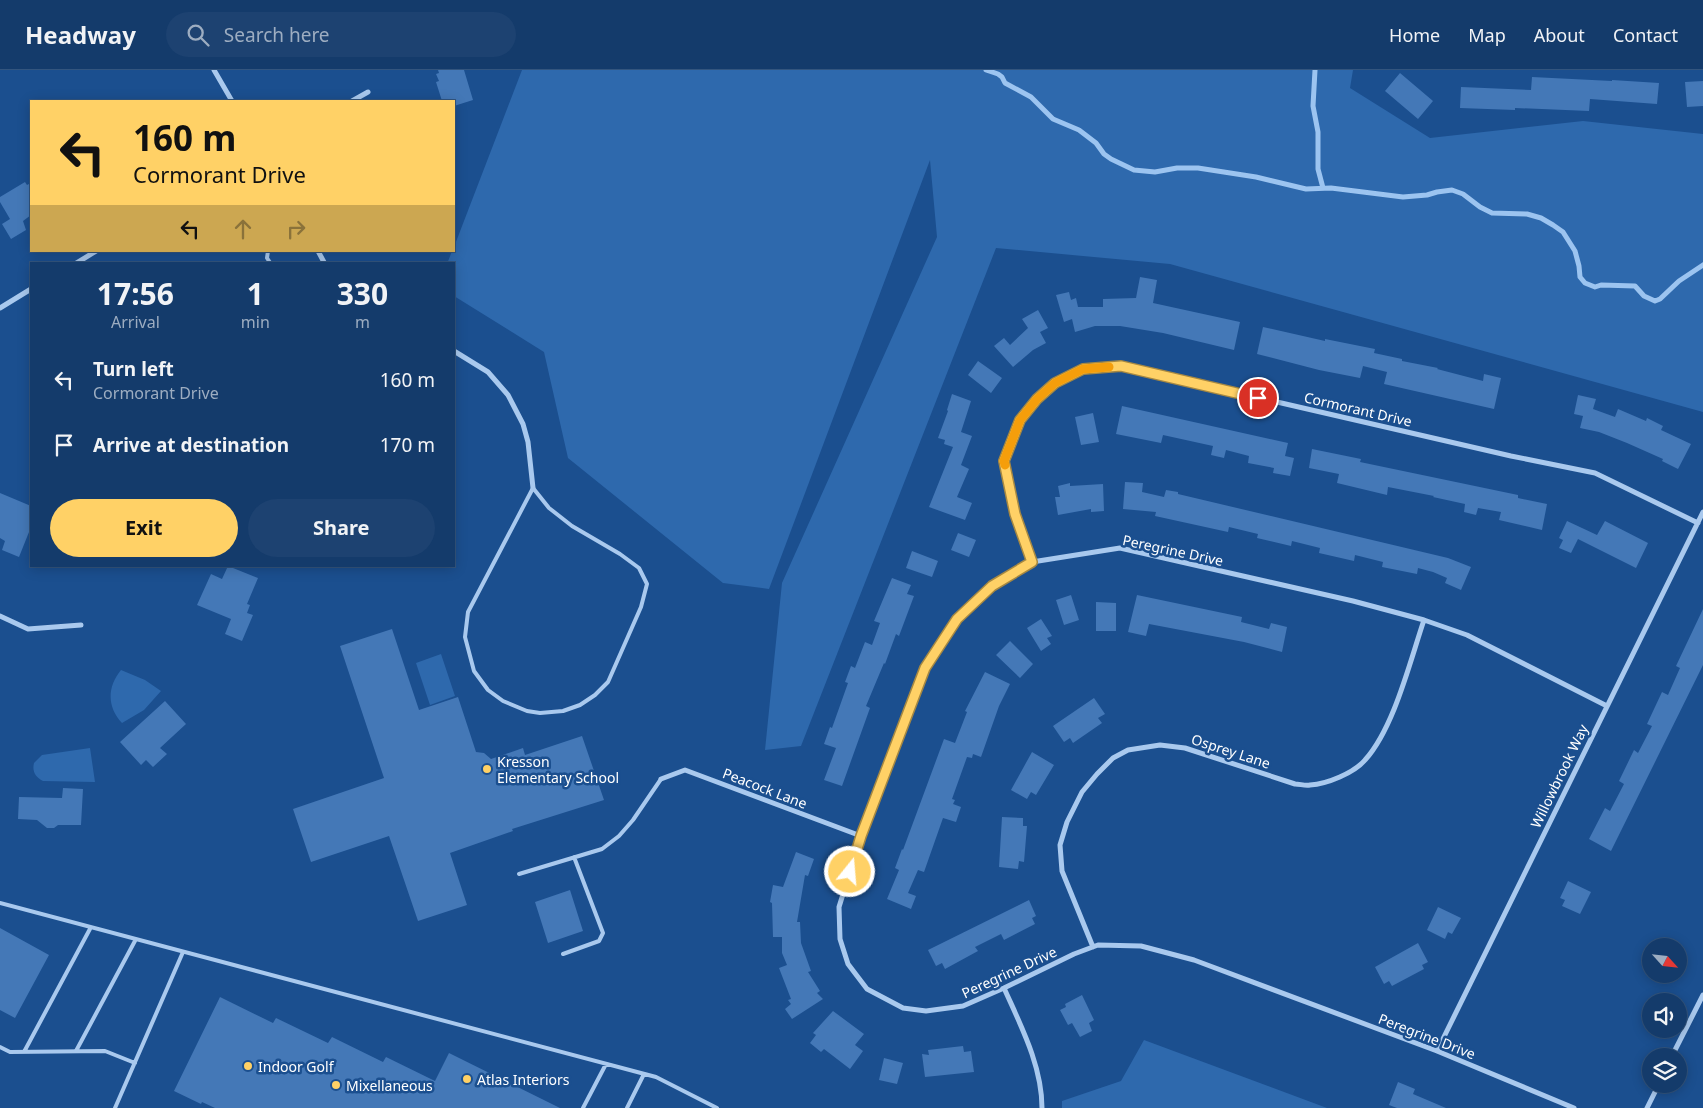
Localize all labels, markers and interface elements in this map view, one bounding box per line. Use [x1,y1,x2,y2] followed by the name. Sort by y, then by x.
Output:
[166,12,516,57] search box
[25,18,136,51] text: Headway
[184,21,212,49] icon: search
[224,22,330,48] text: Search here
[1389,23,1440,47] text: Home
[1468,23,1506,47] text: Map
[1534,23,1585,47] text: About
[1613,23,1678,47] text: Contact
[133,114,236,161] text: 160 m
[50,120,115,185] icon: left
[133,159,306,189] text: Cormorant Drive
[176,215,204,243] icon: left
[229,215,257,243] icon: ahead
[282,215,310,243] icon: right
[97,273,174,314] text: 17:56
[247,273,264,314] text: 1
[337,273,388,314] text: 330
[111,311,160,333] text: Arrival
[241,311,270,333] text: min
[355,311,370,333] text: m
[93,356,174,382] text: Turn left
[50,366,78,394] icon: left
[380,367,435,393] text: 160 m
[1237,377,1279,419] pin
[93,382,219,404] text: Cormorant Drive
[1244,384,1272,412] icon: arrive
[1302,387,1414,431] street label: Cormorant Drive
[50,431,78,459] icon: arrive
[93,432,289,458] text: Arrive at destination
[380,432,435,458] text: 170 m
[50,499,238,557] button: Exit
[248,499,435,557] button: Share
[1121,530,1225,570] street label: Peregrine Drive
[1526,720,1593,831] street label: Willowbrook Way
[1189,729,1273,773] street label: Osprey Lane
[497,752,619,787] place label: Kresson Elementary School
[481,763,493,775] marker: Kresson Elementary School
[720,763,810,813] street label: Peacock Lane
[823,845,875,897] position arrow
[1642,938,1688,982] north arrow
[1642,938,1687,1093] map controls
[959,942,1060,1002] street label: Peregrine Drive
[1642,993,1687,1038] button: sound
[1376,1009,1478,1063] street label: Peregrine Drive
[1642,1048,1687,1093] button: layers
[258,1057,335,1076] place label: Indoor Golf
[242,1060,254,1072] marker: Indoor Golf
[477,1070,570,1089] place label: Atlas Interiors
[461,1073,473,1085] marker: Atlas Interiors
[346,1076,433,1095] place label: Mixellaneous
[330,1079,342,1091] marker: Mixellaneous

